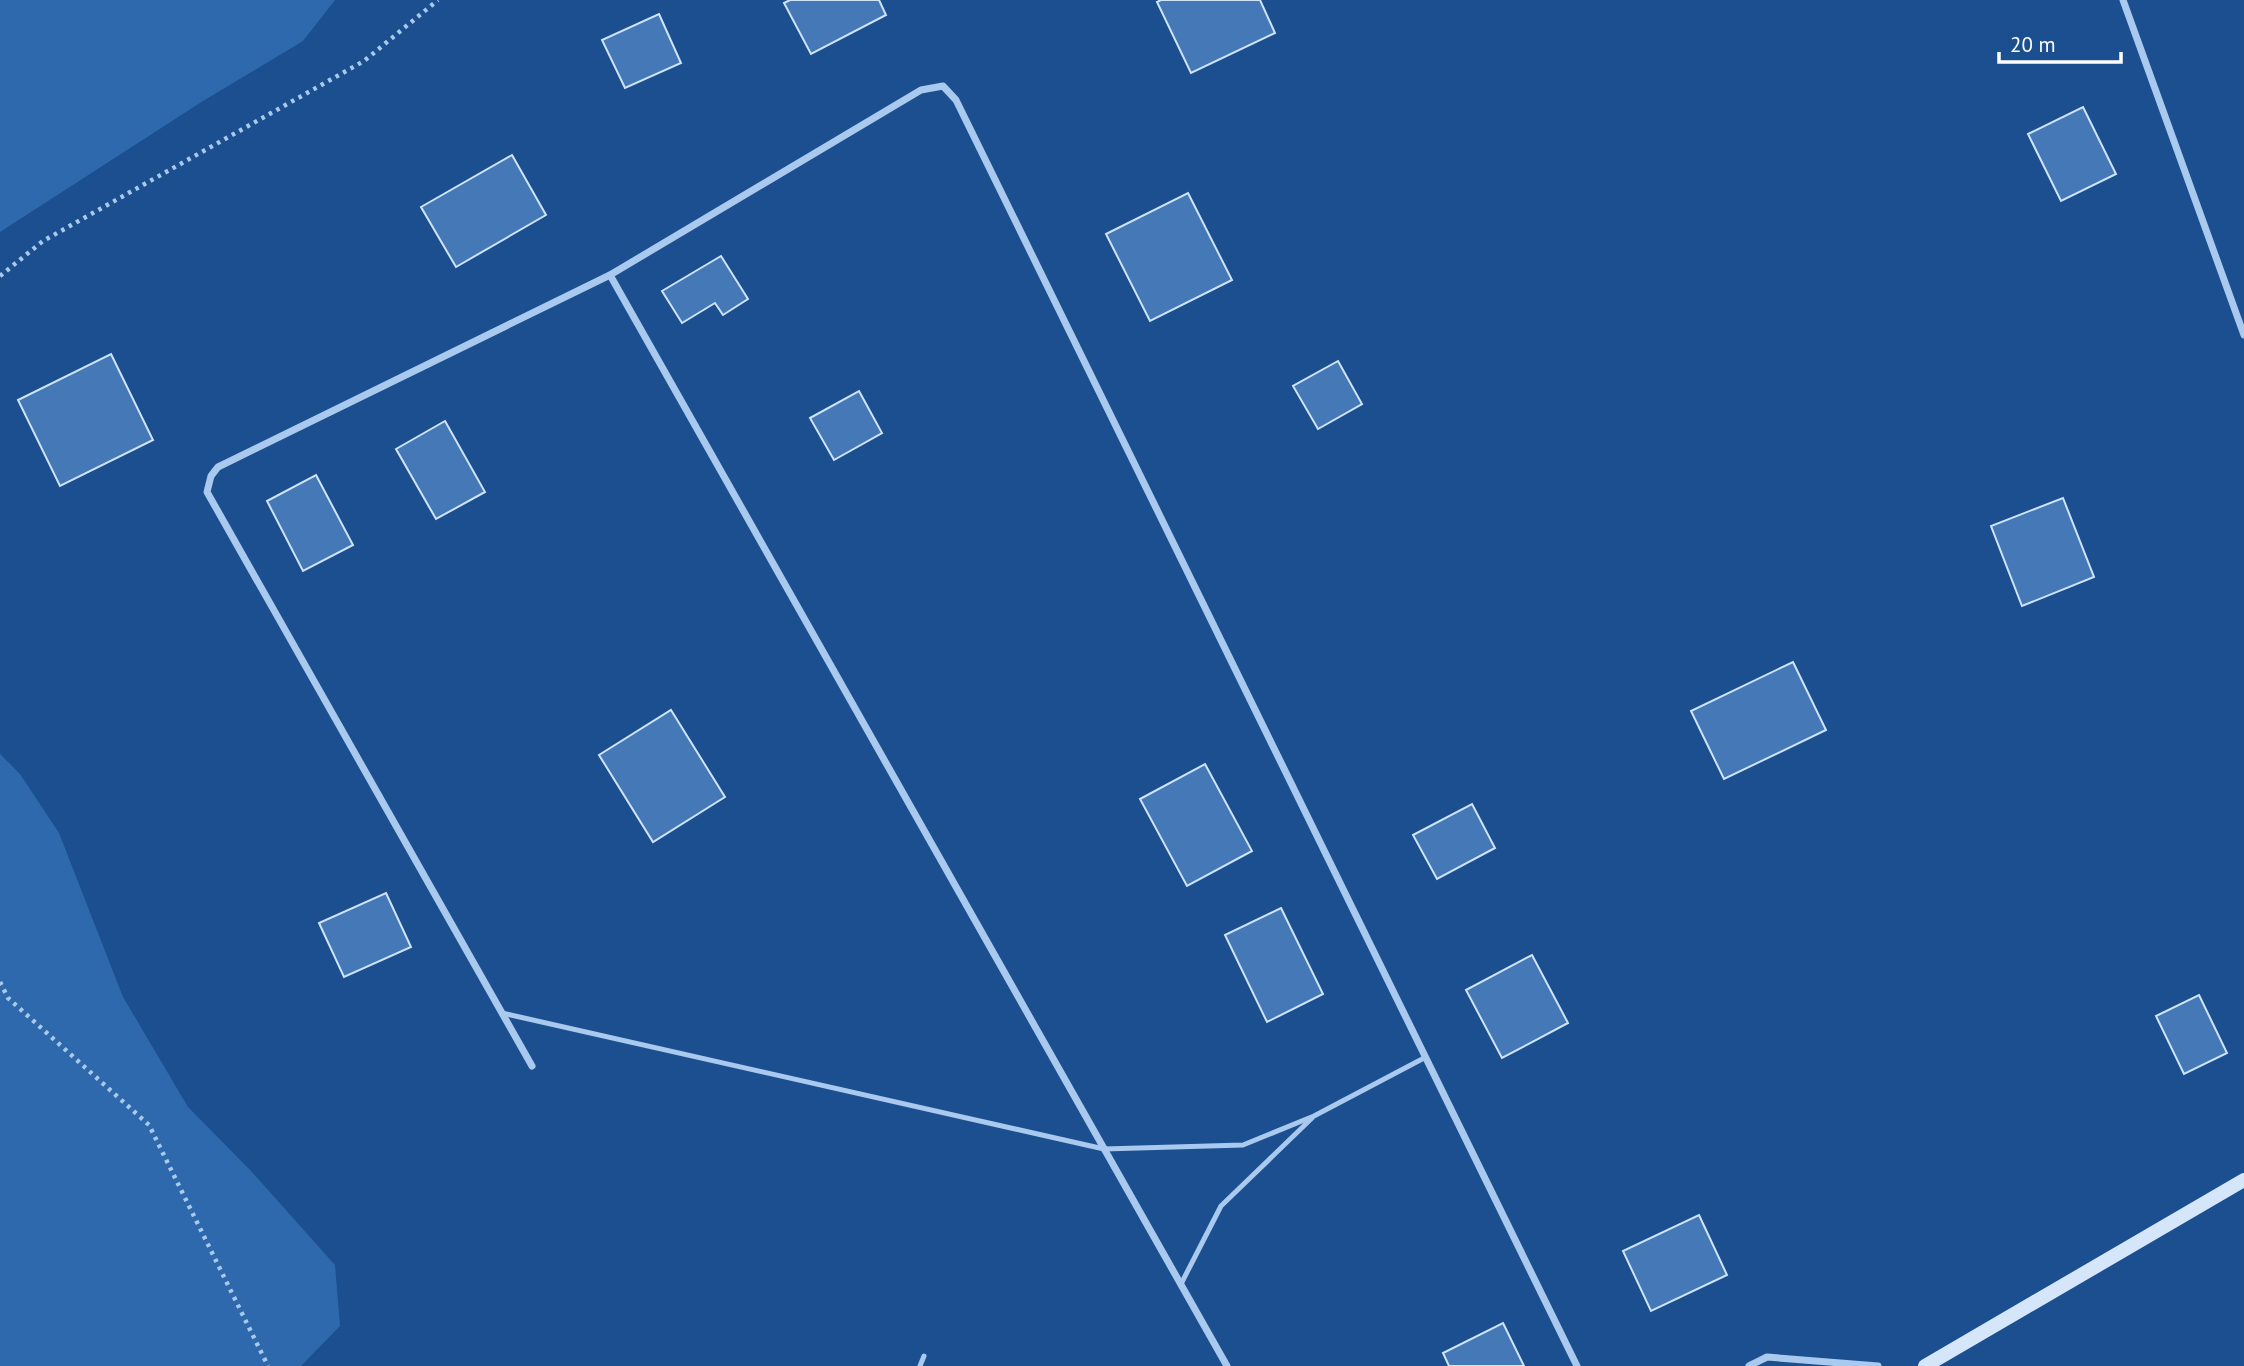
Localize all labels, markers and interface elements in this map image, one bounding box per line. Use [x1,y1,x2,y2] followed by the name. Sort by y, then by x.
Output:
[1999,21,2122,65] scale bar
[2010,31,2056,58] text: 20 m

